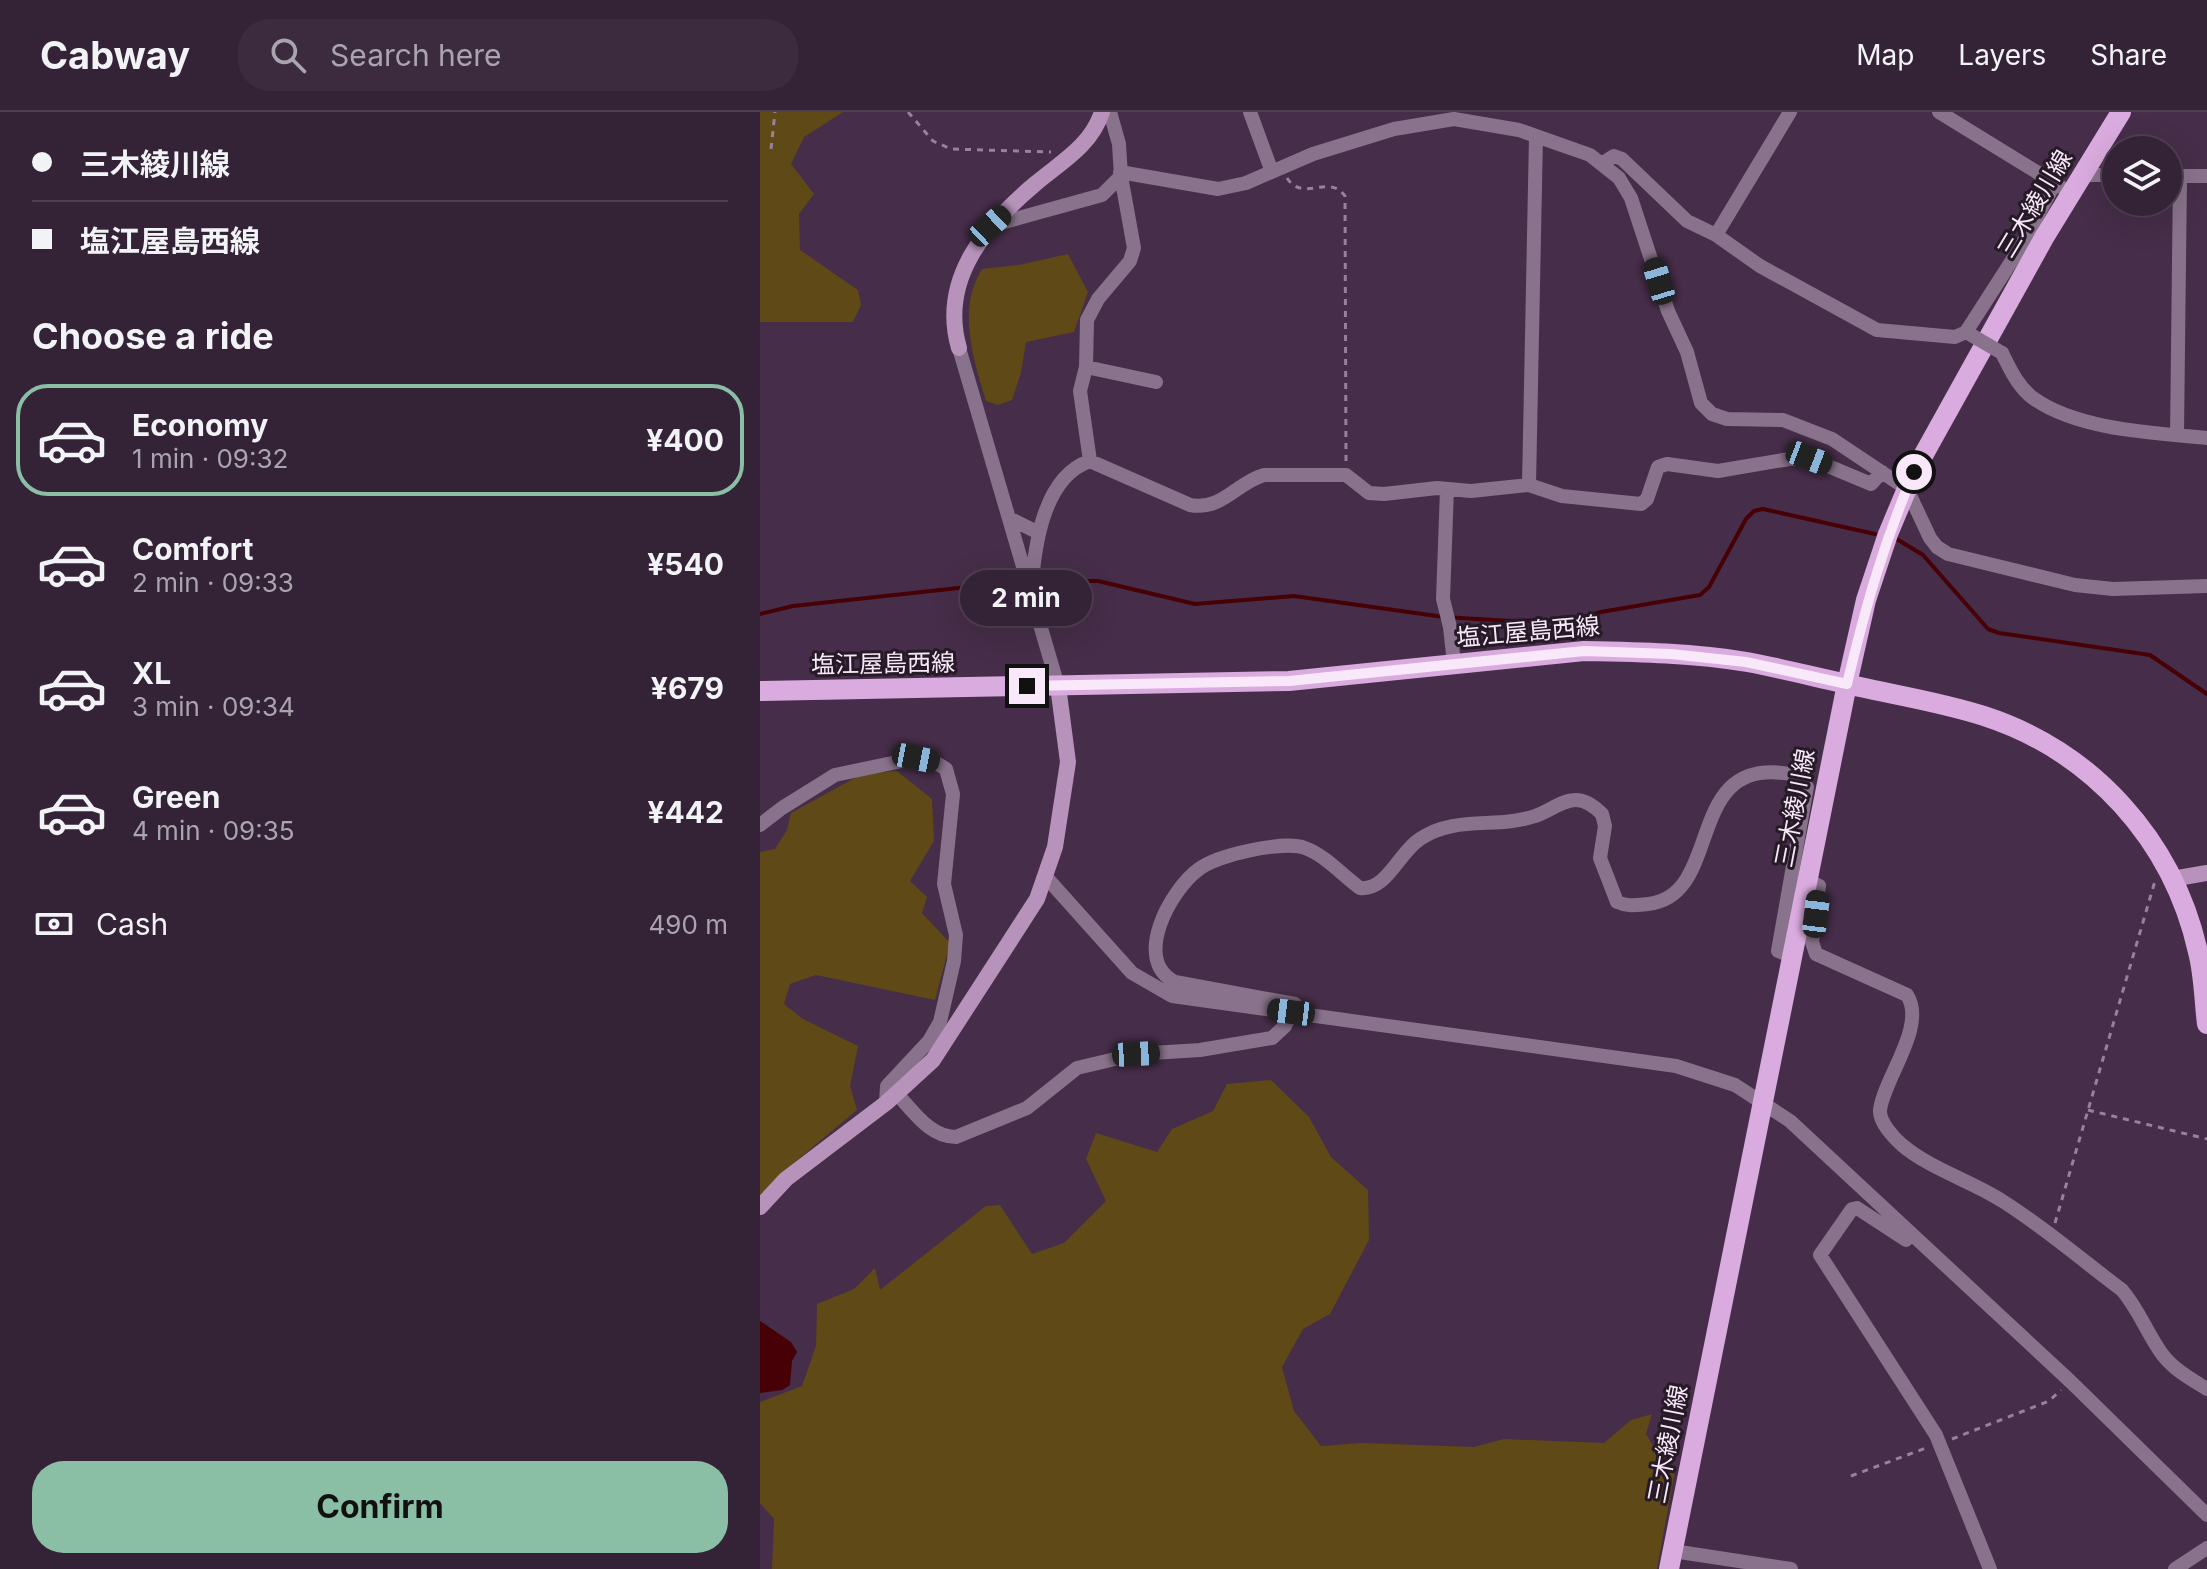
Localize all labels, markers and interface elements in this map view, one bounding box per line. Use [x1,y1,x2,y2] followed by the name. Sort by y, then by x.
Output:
[238,19,798,91] search box
[40,32,190,78] text: Cabway
[266,33,310,77] icon: search
[330,37,502,73] text: Search here
[1856,38,1914,72] text: Map
[1958,38,2046,72] text: Layers
[2090,38,2167,72] text: Share
[2102,136,2182,216] map controls
[2102,136,2182,216] button: layers
[1991,145,2078,263] street label: 三木綾川線
[80,146,230,182] text: 三木綾川線
[964,201,1016,251] car
[80,223,260,259] text: 塩江屋島西線
[1641,255,1677,307] car
[32,314,274,358] text: Choose a ride
[36,404,108,476] icon: car
[132,407,268,443] text: Economy
[646,422,724,458] text: ¥400
[1782,438,1836,478] car
[132,443,288,474] text: 1 min · 09:32
[1896,454,1932,490] route start
[36,528,108,600] icon: car
[132,531,253,567] text: Comfort
[647,546,724,582] text: ¥540
[132,567,294,598] text: 2 min · 09:33
[961,570,1093,626] callout: 2 min
[991,582,1061,613] text: 2 min
[1455,611,1601,652] street label: 塩江屋島西線
[811,648,955,679] street label: 塩江屋島西線
[36,652,108,724] icon: car
[132,655,171,691] text: XL
[1009,668,1045,704] route end
[651,670,724,706] text: ¥679
[132,691,295,722] text: 3 min · 09:34
[890,742,942,774] car
[1769,746,1820,870] street label: 三木綾川線
[36,776,108,848] icon: car
[132,779,220,815] text: Green
[647,794,724,830] text: ¥442
[132,815,295,846] text: 4 min · 09:35
[1801,889,1831,939] car
[32,902,76,946] icon: cash
[96,906,168,942] text: Cash
[649,909,728,940] text: 490 m
[1266,997,1316,1027] car
[1111,1041,1161,1067] car
[1642,1382,1693,1506] street label: 三木綾川線
[32,1461,728,1553] button: Confirm

